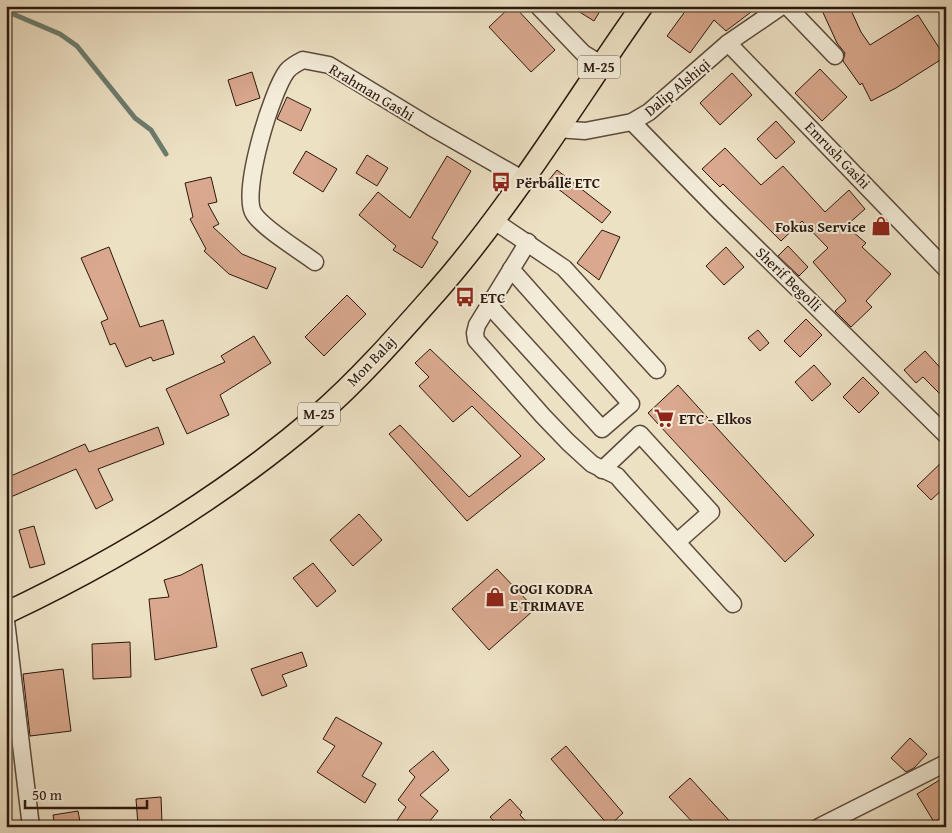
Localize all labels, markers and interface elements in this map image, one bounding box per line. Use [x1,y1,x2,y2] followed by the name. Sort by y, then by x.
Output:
[640,53,714,121] street label: Dalip Alshiqi
[578,56,620,78] road number: M-25
[326,58,418,126] street label: Rrahman Gashi
[800,117,876,193] street label: Emrush Gashi
[490,171,512,193] bus stop icon: Përballë ETC
[516,172,600,193] place label: Përballë ETC
[870,215,892,237] shop icon: Fokus Service
[775,216,866,237] place label: Fokus Service
[751,242,827,316] street label: Sherif Begolli
[454,286,476,308] bus stop icon: ETC
[480,287,505,308] place label: ETC
[342,331,400,391] street label: Mon Balaj
[298,402,340,426] road number: M-25
[653,407,675,429] supermarket icon: ETC - Elkos
[679,408,752,429] place label: ETC - Elkos
[510,578,594,616] place label: GOGI KODRA E TRIMAVE
[484,586,506,608] shop icon: GOGI KODRA E TRIMAVE
[25,778,148,810] scale bar
[32,784,63,805] text: 50 m

